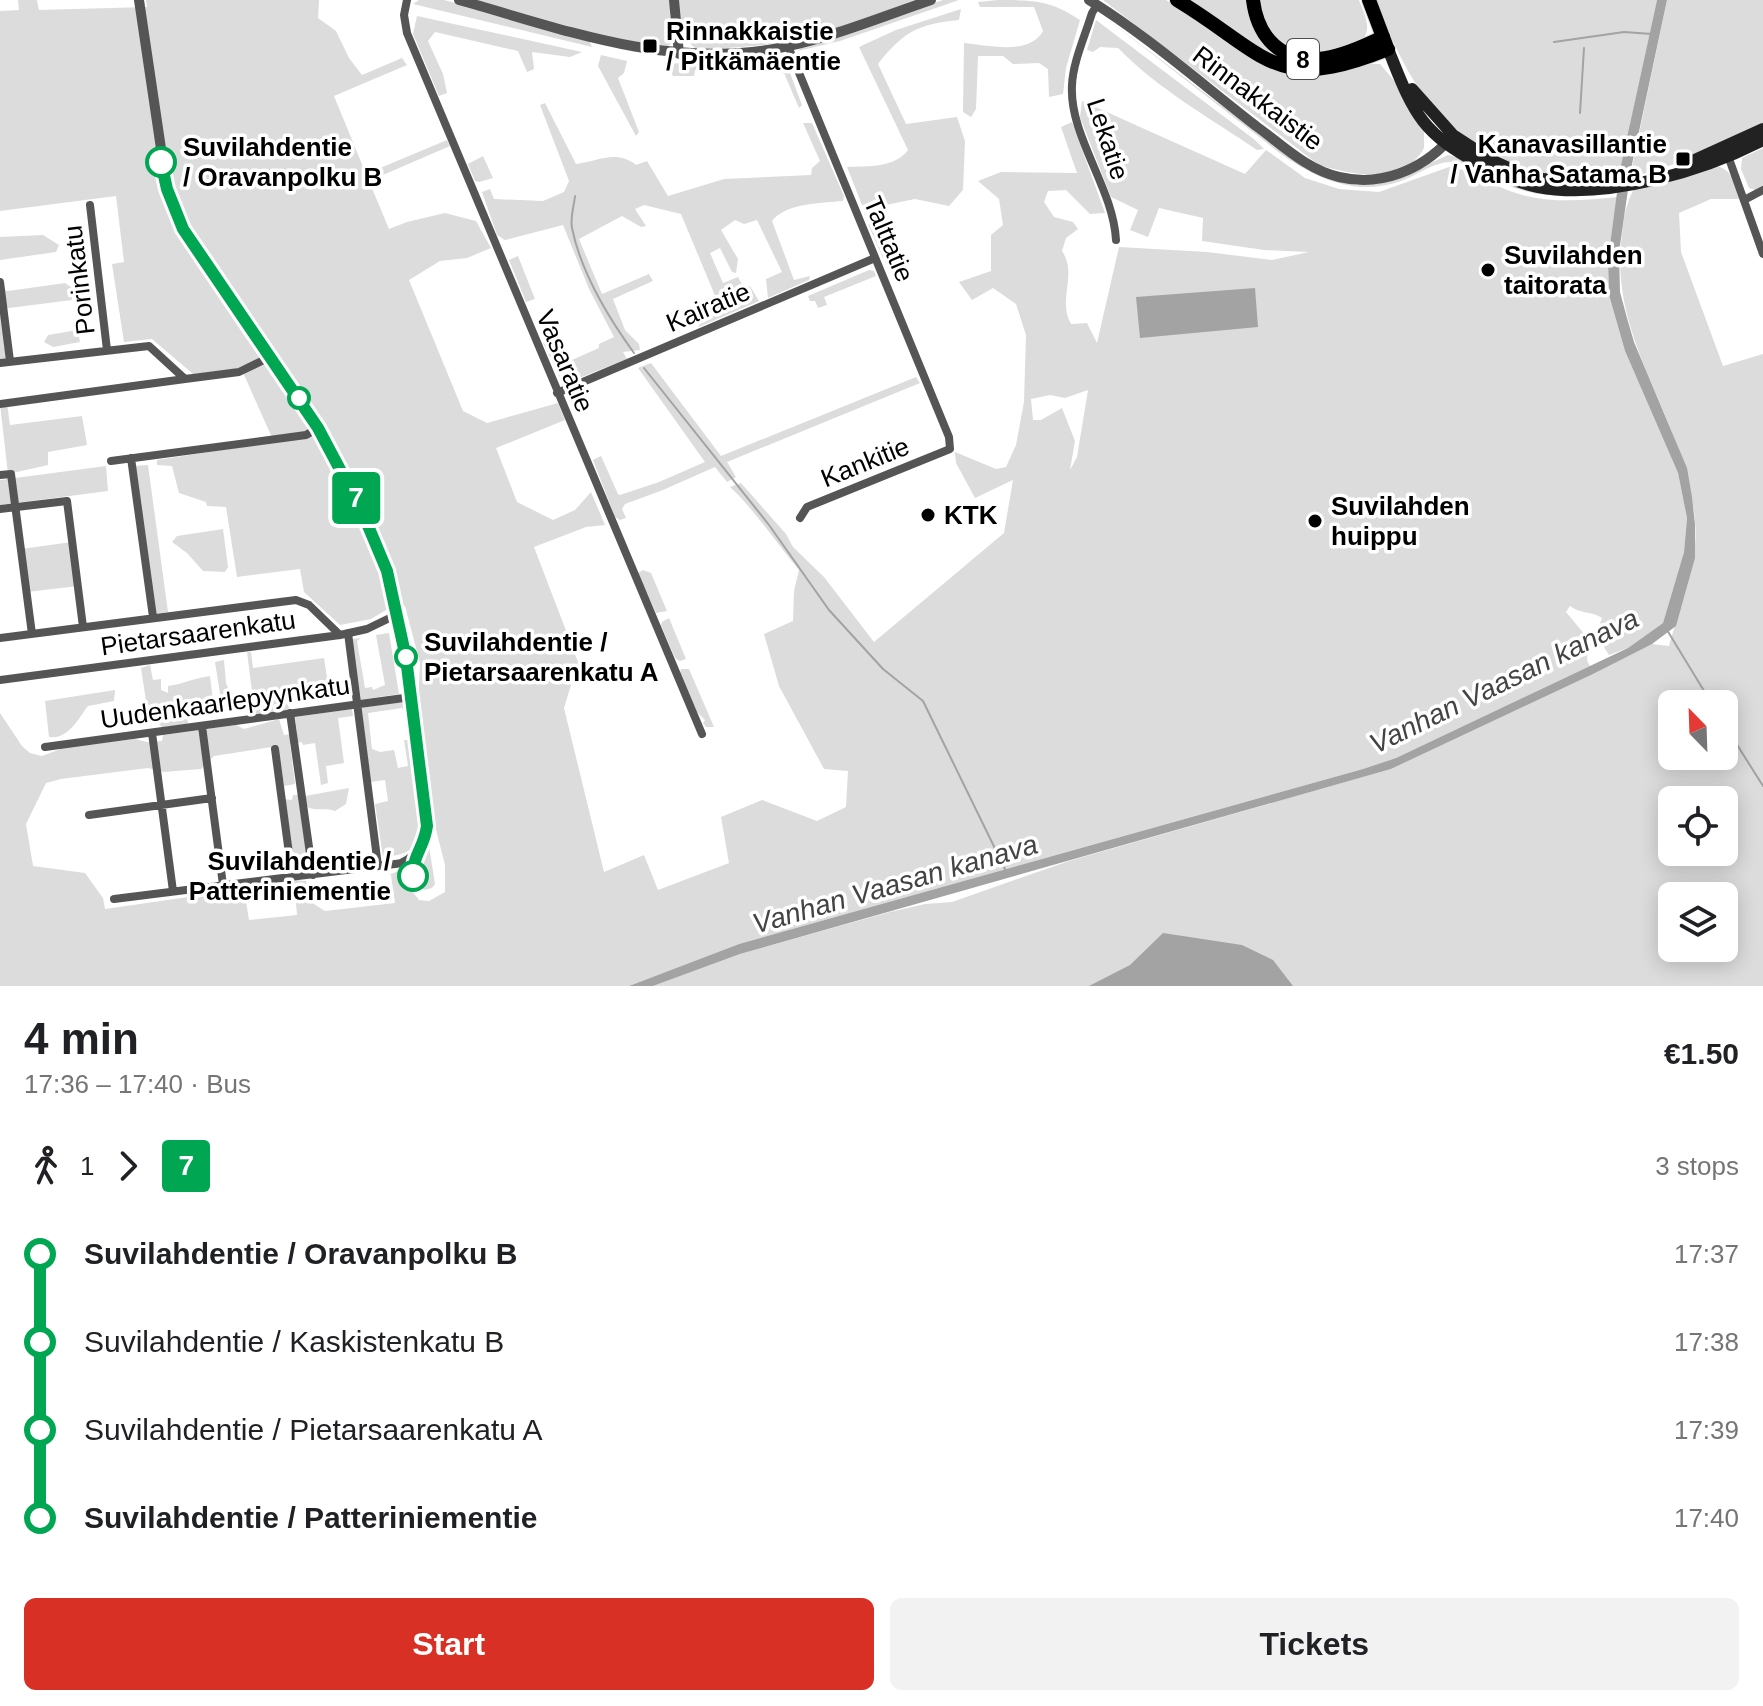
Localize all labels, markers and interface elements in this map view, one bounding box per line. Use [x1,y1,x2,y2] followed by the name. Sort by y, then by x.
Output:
[666,16,841,76] place label: Rinnakkaistie / Pitkämäentie
[641,37,659,55] marker: Rinnakkaistie / Pitkämäentie
[1187,39,1329,157] street label: Rinnakkaistie
[1287,39,1319,79] road number: 8
[1081,94,1135,184] street label: Lekatie
[1450,129,1667,189] place label: Kanavasillantie / Vanha Satama B
[183,132,382,192] place label: Suvilahdentie / Oravanpolku B
[146,147,176,177] marker: Suvilahdentie / Oravanpolku B
[1674,150,1692,168] marker: Kanavasillantie / Vanha Satama B
[858,192,920,286] street label: Talttatie
[57,224,101,336] street label: Porinkatu
[1504,240,1643,300] place label: Suvilahden taitorata
[1479,261,1497,279] marker: Suvilahden taitorata
[662,276,754,338] street label: Kairatie
[530,305,600,417] street label: Vasaratie
[288,387,310,409] unlabelled marker
[816,431,914,493] street label: Kankitie
[330,472,382,524] line badge: 7
[348,482,364,513] text: 7
[1331,491,1470,551] place label: Suvilahden huippu
[944,500,998,530] place label: KTK
[919,506,937,524] marker: KTK
[1306,512,1324,530] marker: Suvilahden huippu
[1365,602,1643,760] water label: Vanhan Vaasan kanava
[99,604,297,662] street label: Pietarsaarenkatu
[424,627,659,687] place label: Suvilahdentie / Pietarsaarenkatu A
[395,646,417,668] marker: Suvilahdentie / Pietarsaarenkatu A
[98,670,352,734] street label: Uudenkaarlepyynkatu
[1658,690,1738,770] north arrow
[1658,690,1738,962] map controls
[1658,786,1738,866] button: locate
[749,828,1041,940] water label: Vanhan Vaasan kanava
[189,846,391,906] place label: Suvilahdentie / Patteriniementie
[398,861,428,891] marker: Suvilahdentie / Patteriniementie
[1658,882,1738,962] button: layers
[24,1014,139,1063] text: 4 min
[1664,1037,1739,1070] text: €1.50
[24,1069,251,1099] text: 17:36 – 17:40 · Bus
[24,1144,68,1188] icon: walk
[106,1144,150,1188] icon: forward
[178,1150,194,1181] text: 7
[80,1151,94,1181] text: 1
[1655,1151,1739,1181] text: 3 stops
[84,1237,517,1270] text: Suvilahdentie / Oravanpolku B
[1674,1239,1739,1269] text: 17:37
[84,1325,504,1358] text: Suvilahdentie / Kaskistenkatu B
[1674,1327,1739,1357] text: 17:38
[84,1413,543,1446] text: Suvilahdentie / Pietarsaarenkatu A
[1674,1415,1739,1445] text: 17:39
[84,1501,537,1534] text: Suvilahdentie / Patteriniementie
[1674,1503,1739,1533] text: 17:40
[24,1598,874,1690] button: Start
[890,1598,1739,1690] button: Tickets

